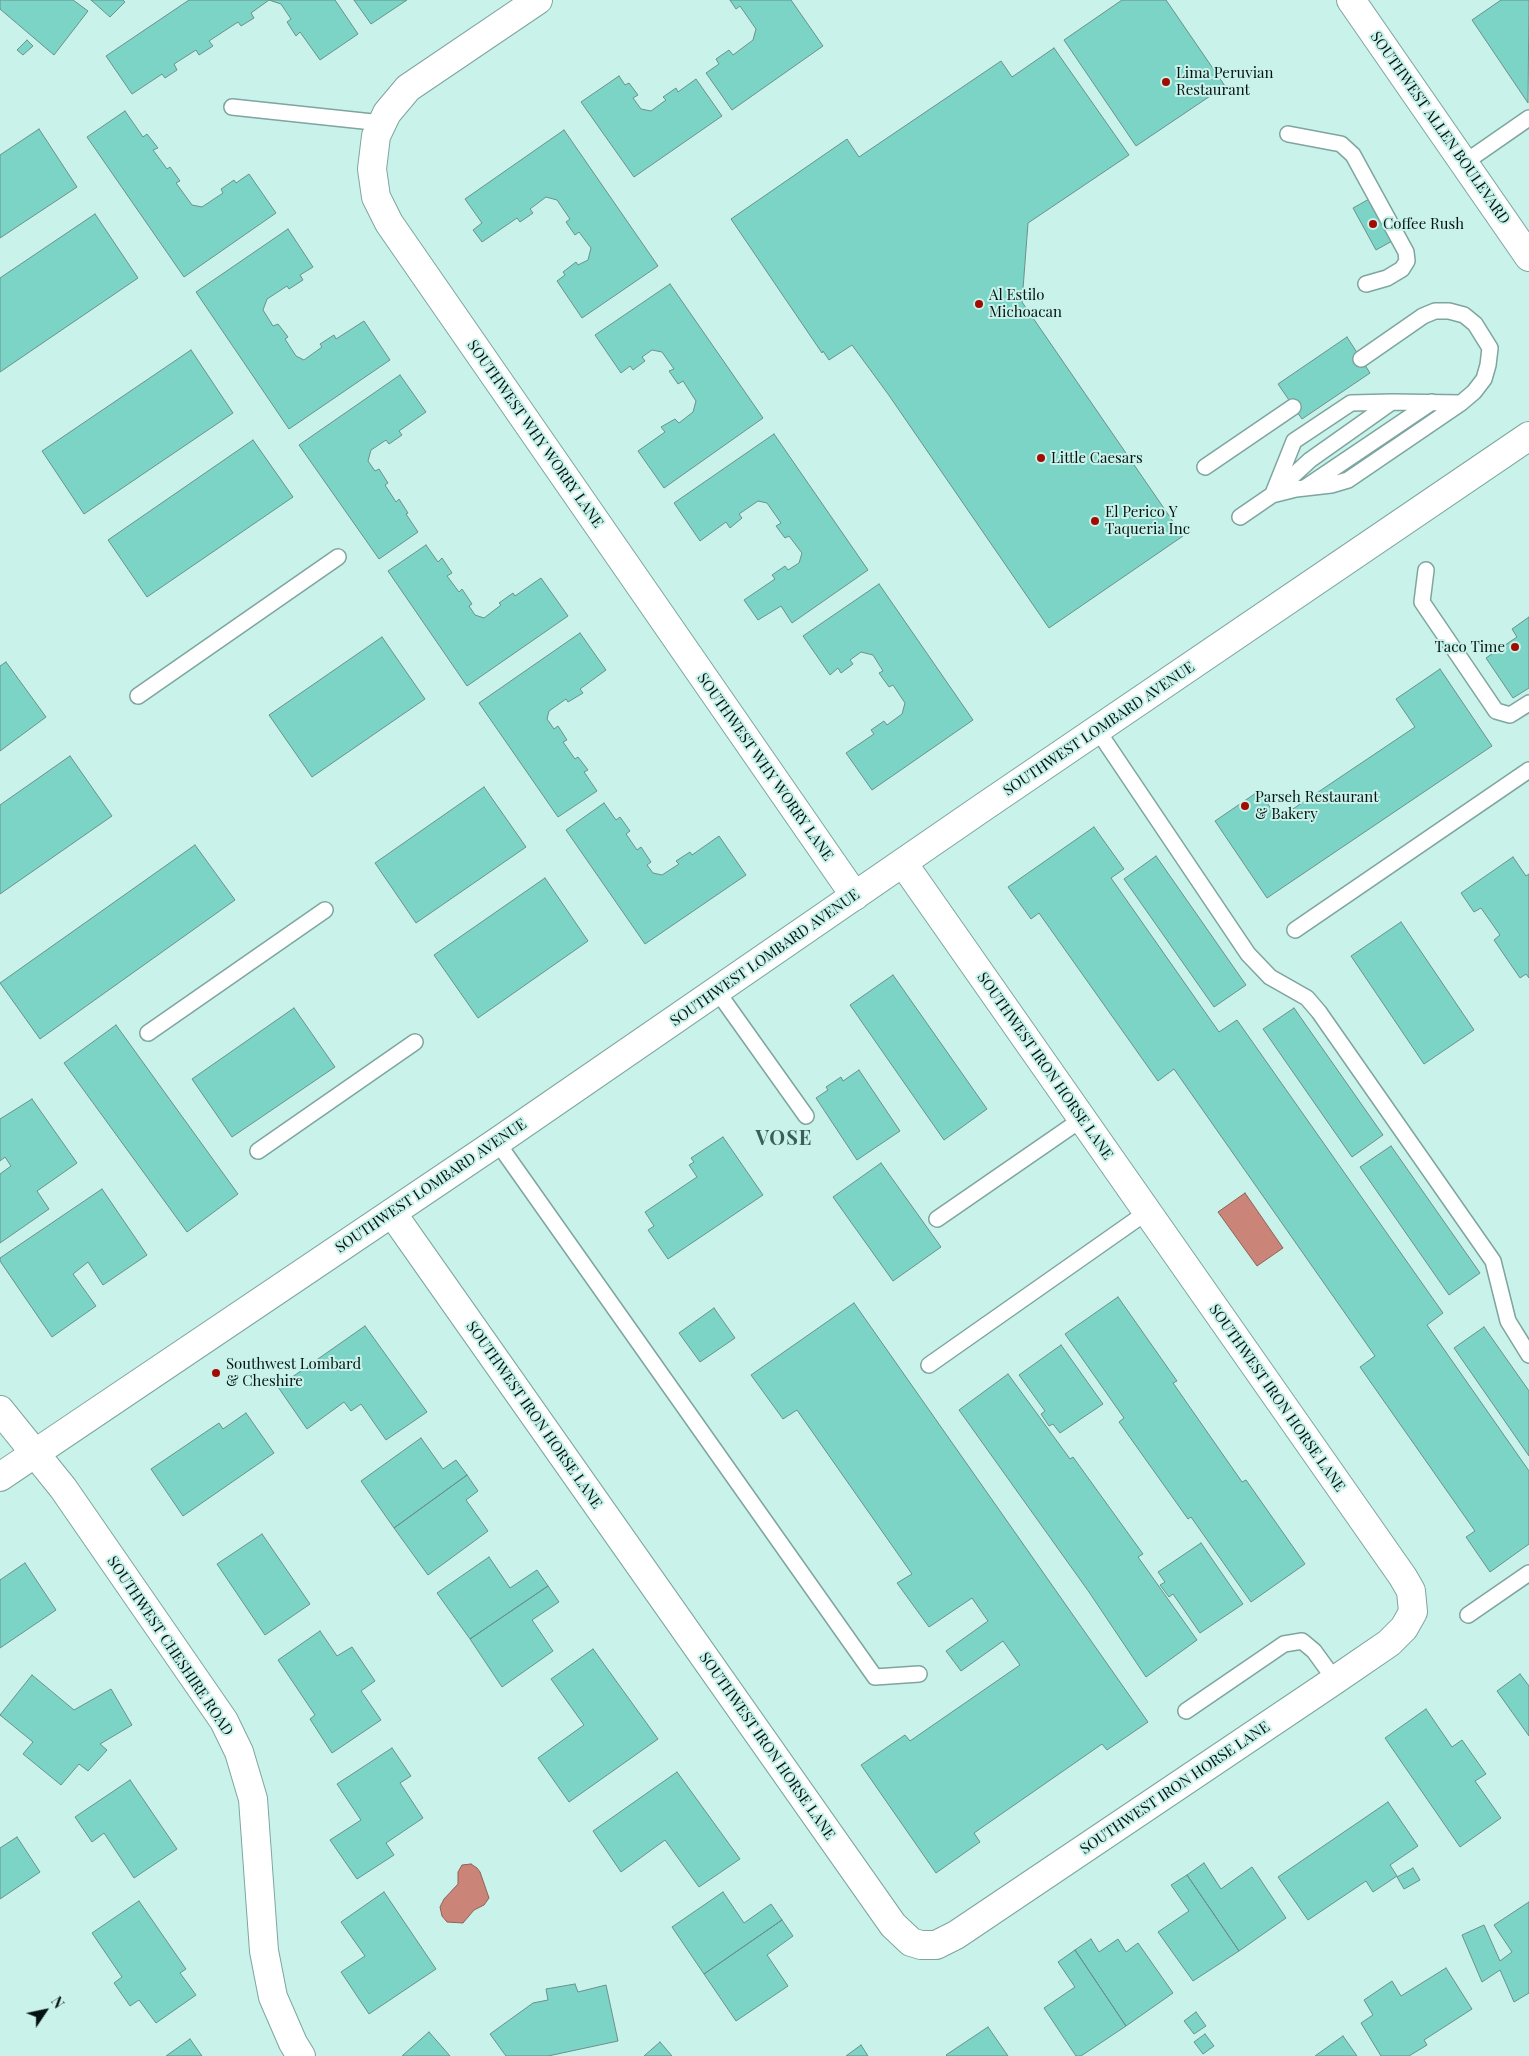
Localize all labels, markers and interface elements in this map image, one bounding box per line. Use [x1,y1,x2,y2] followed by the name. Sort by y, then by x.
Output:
[1366,28,1514,228] street label: SOUTHWEST ALLEN BOULEVARD
[1176,64,1273,99] place label: Lima Peruvian Restaurant
[1160,76,1172,88] marker: Lima Peruvian Restaurant
[1383,215,1464,233] place label: Coffee Rush
[1367,218,1379,230] marker: Coffee Rush
[989,286,1062,321] place label: Al Estilo Michoacan
[973,298,985,310] marker: Al Estilo Michoacan
[463,337,607,531] street label: SOUTHWEST WHY WORRY LANE
[1051,449,1143,467] place label: Little Caesars
[1035,452,1047,464] marker: Little Caesars
[1105,503,1190,538] place label: El Perico Y Taqueria Inc
[1089,515,1101,527] marker: El Perico Y Taqueria Inc
[1435,638,1505,656] place label: Taco Time
[1509,641,1521,653] marker: Taco Time
[1000,658,1198,800] street label: SOUTHWEST LOMBARD AVENUE
[693,670,837,864] street label: SOUTHWEST WHY WORRY LANE
[1255,788,1379,823] place label: Parseh Restaurant & Bakery
[1239,800,1251,812] marker: Parseh Restaurant & Bakery
[667,886,863,1030] street label: SOUTHWEST LOMBARD AVENUE
[973,969,1117,1163] street label: SOUTHWEST IRON HORSE LANE
[332,1115,530,1257] street label: SOUTHWEST LOMBARD AVENUE
[755,1127,813,1151] district label: VOSE
[1205,1301,1349,1495] street label: SOUTHWEST IRON HORSE LANE
[462,1318,606,1512] street label: SOUTHWEST IRON HORSE LANE
[226,1355,361,1390] place label: Southwest Lombard & Cheshire
[210,1367,222,1379] marker: Southwest Lombard & Cheshire
[103,1553,237,1739] street label: SOUTHWEST CHESHIRE ROAD
[695,1649,839,1843] street label: SOUTHWEST IRON HORSE LANE
[1077,1718,1273,1858] street label: SOUTHWEST IRON HORSE LANE
[20,1986,70,2036] north arrow
[47,1993,69,2012] text: N

